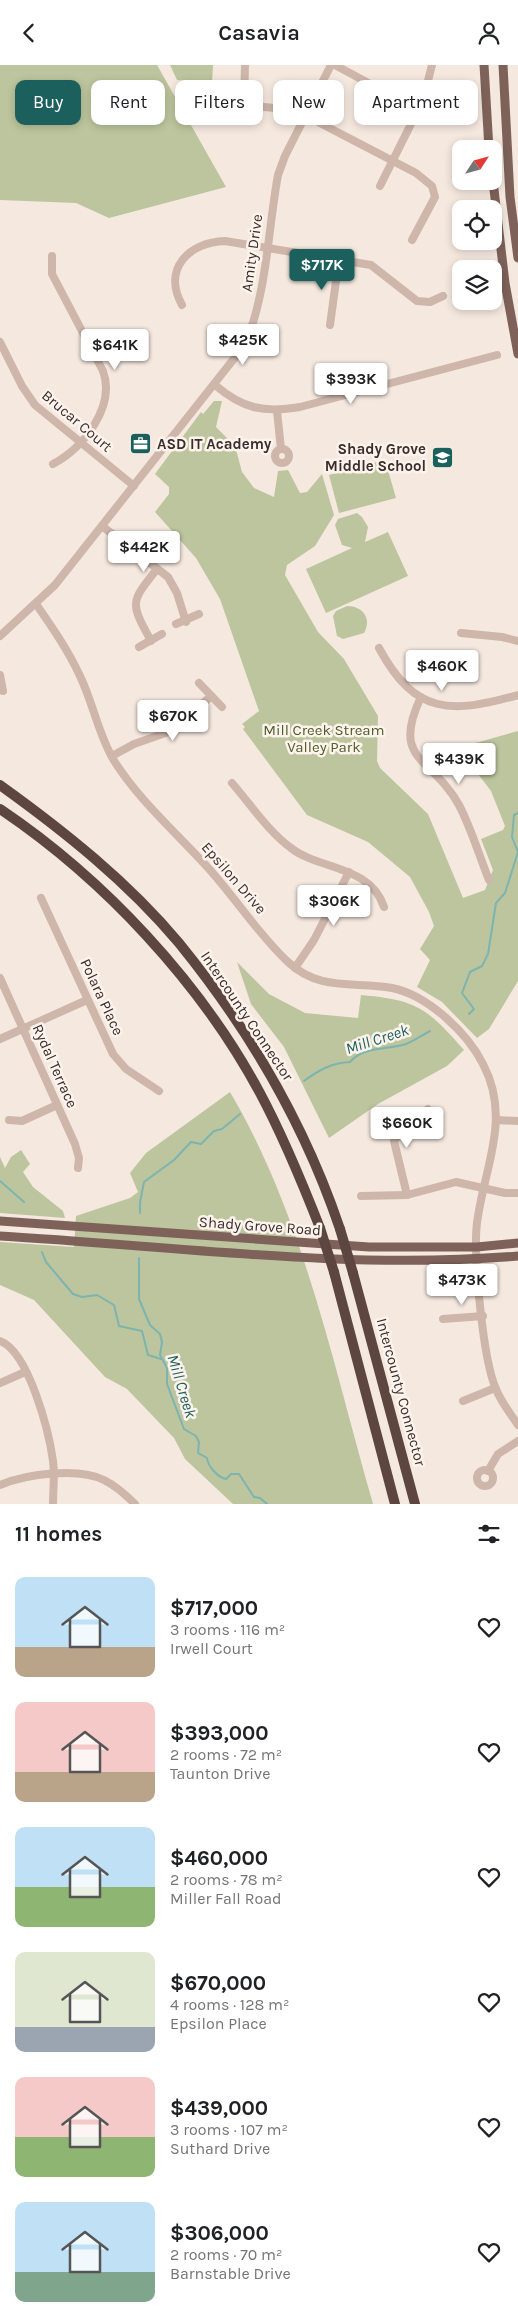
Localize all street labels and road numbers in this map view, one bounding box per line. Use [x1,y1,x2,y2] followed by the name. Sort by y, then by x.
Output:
[238,213,266,293] street label: Amity Drive
[38,386,116,456] street label: Brucar Court
[198,838,270,918] street label: Epsilon Drive
[197,948,297,1085] street label: Intercounty Connector
[76,956,128,1038] street label: Polara Place
[29,1021,81,1111] street label: Rydal Terrace
[198,1213,322,1239] street label: Shady Grove Road
[373,1316,430,1469] street label: Intercounty Connector

